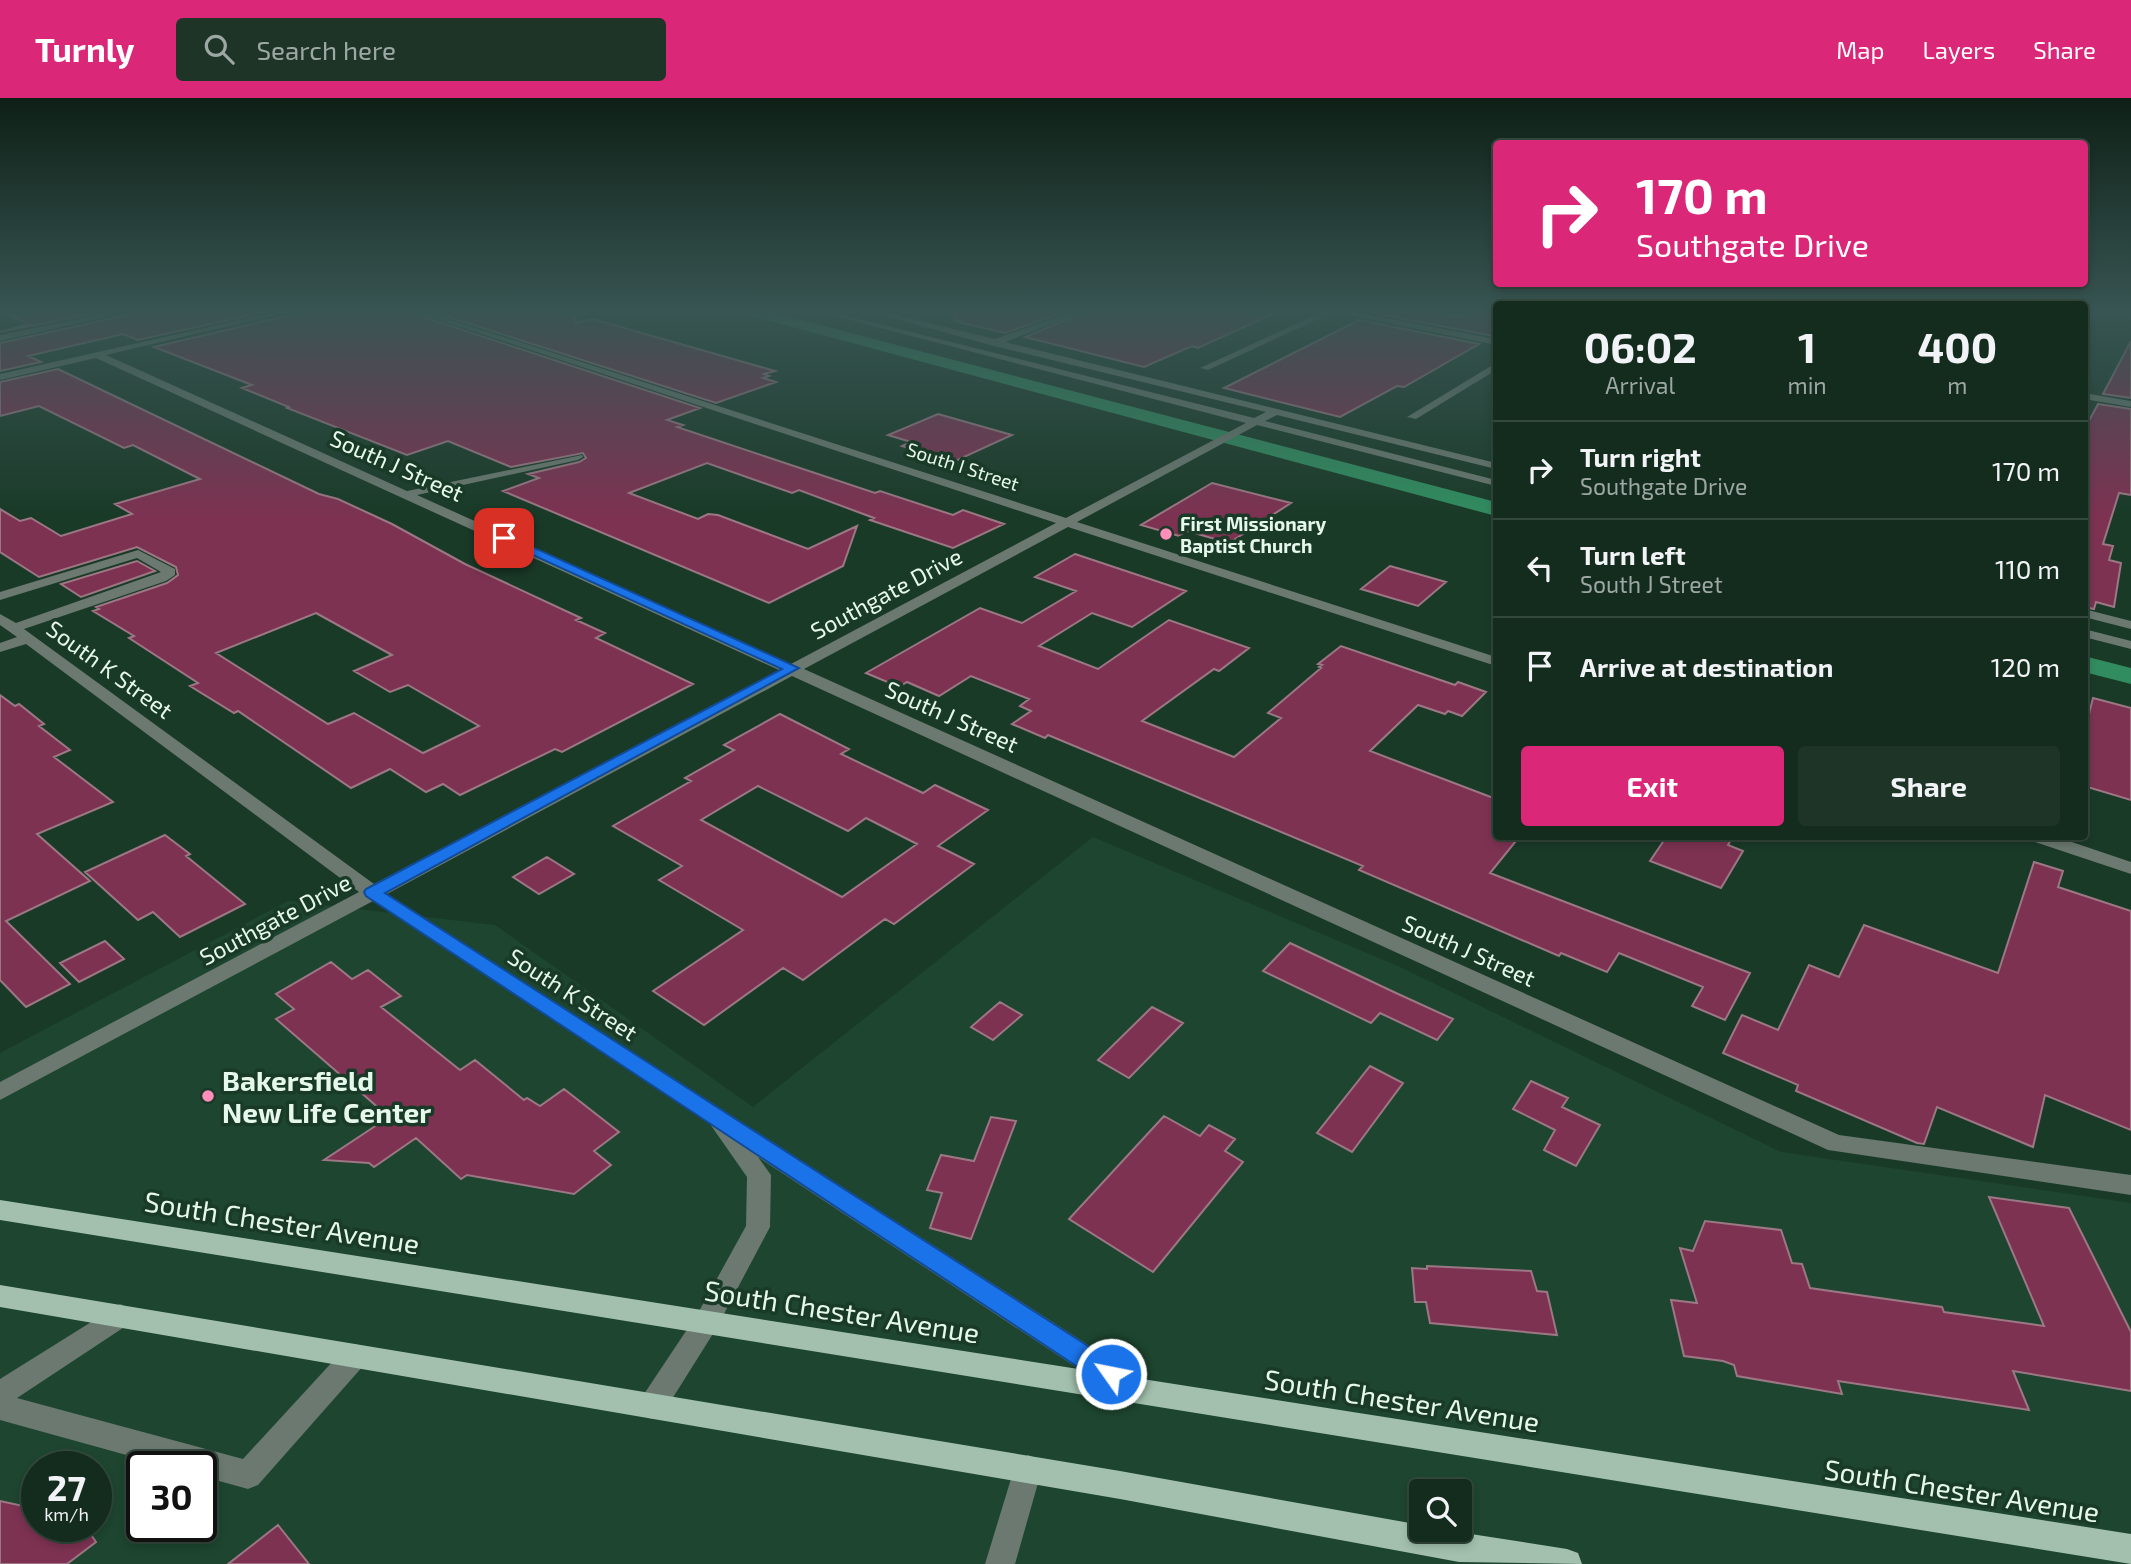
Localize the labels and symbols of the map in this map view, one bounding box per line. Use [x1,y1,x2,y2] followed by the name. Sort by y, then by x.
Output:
[326,423,468,507] street label: South J Street
[904,437,1022,495] street label: South I Street
[474,508,534,568] pin
[1180,512,1327,557] place label: First Missionary Baptist Church
[1158,526,1174,542] marker: First Missionary Baptist Church
[806,541,966,645] street label: Southgate Drive
[42,614,179,724] street label: South K Street
[881,674,1023,758] street label: South J Street
[195,867,355,971] street label: Southgate Drive
[1398,908,1540,992] street label: South J Street
[503,942,643,1046] street label: South K Street
[222,1063,431,1129] place label: Bakersfield New Life Center
[200,1088,216,1104] marker: Bakersfield New Life Center
[142,1183,422,1261] street label: South Chester Avenue
[702,1272,982,1350] street label: South Chester Avenue
[1074,1337,1148,1411] position arrow
[1262,1361,1542,1439] street label: South Chester Avenue
[126,1451,217,1542] speed limit sign: 30
[1822,1451,2102,1529] street label: South Chester Avenue

